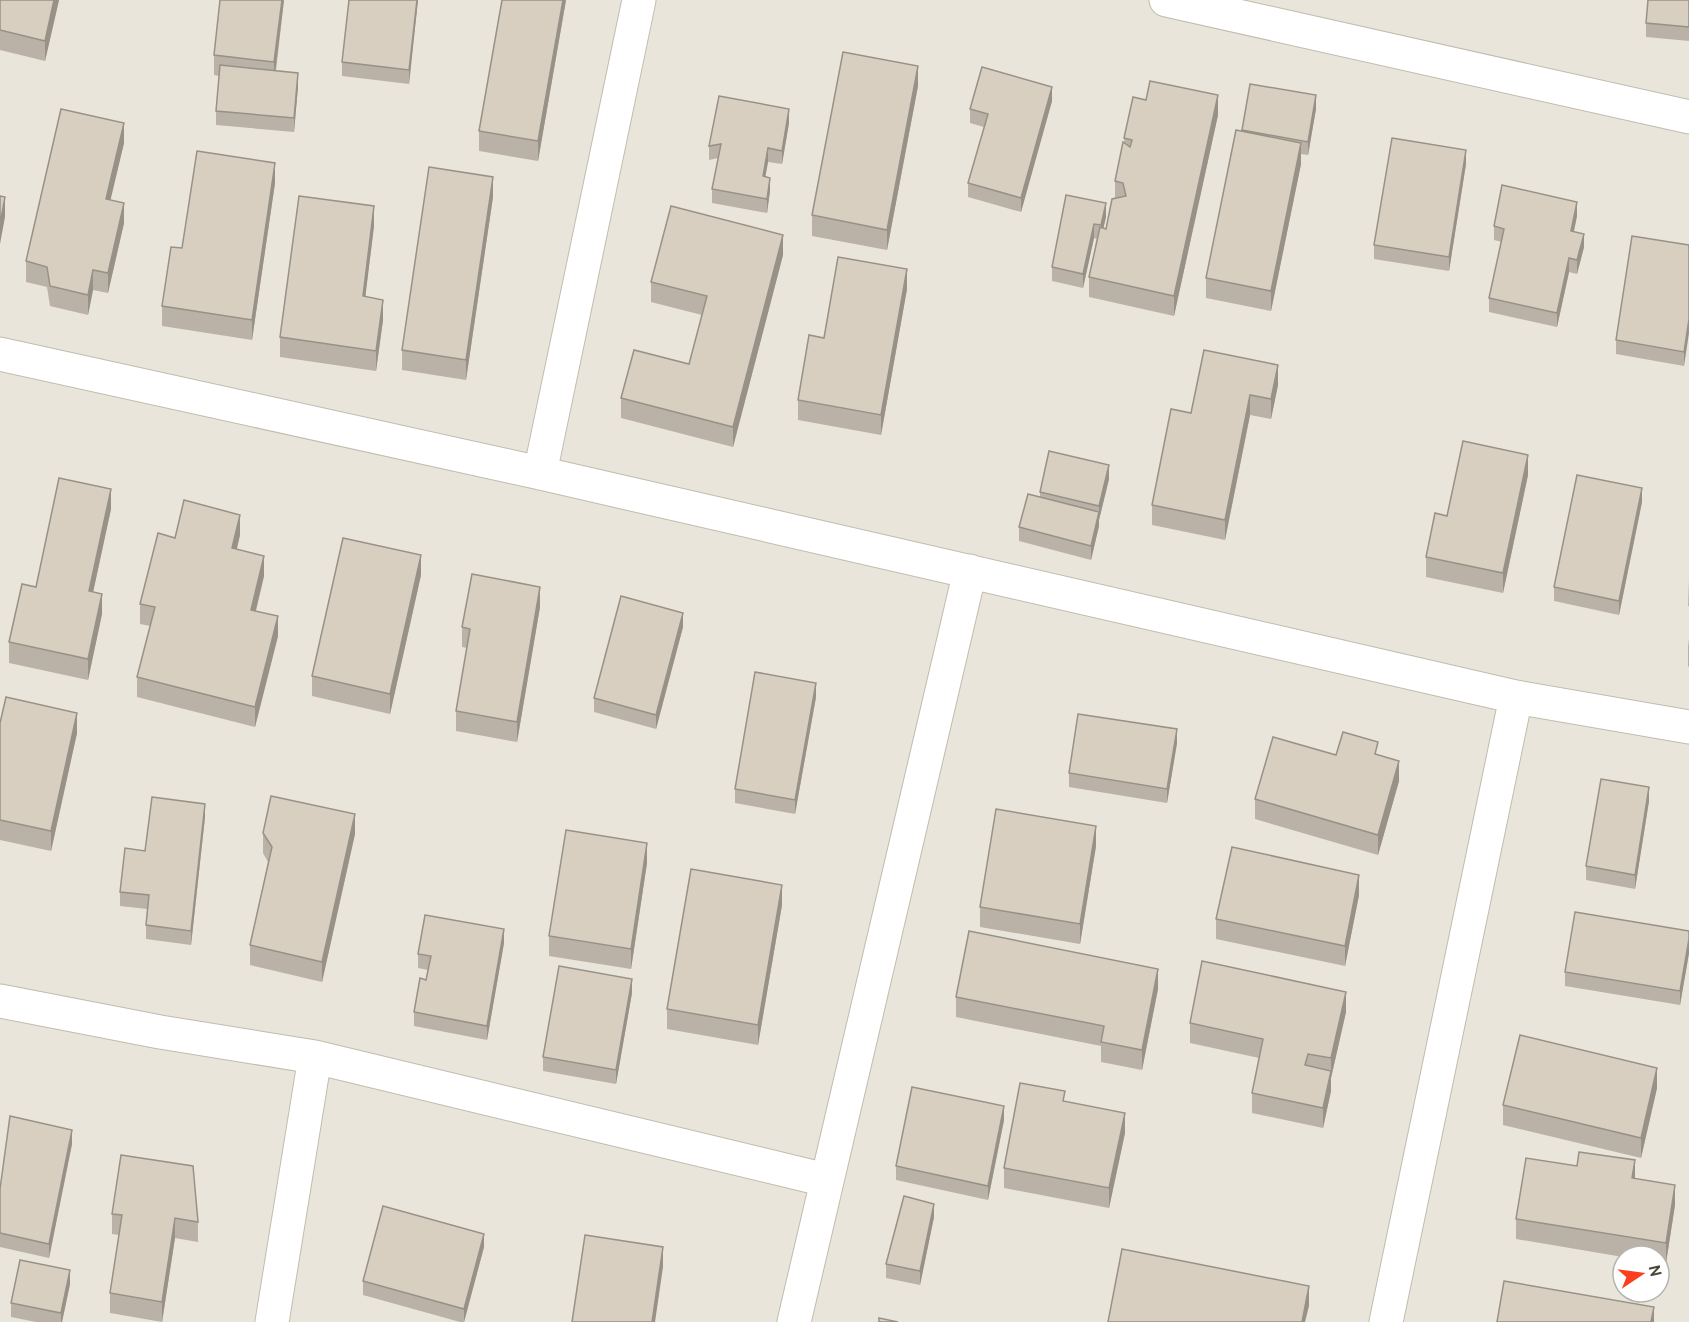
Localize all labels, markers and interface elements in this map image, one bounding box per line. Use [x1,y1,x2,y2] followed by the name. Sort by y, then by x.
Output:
[1611,1244,1671,1304] north arrow
[1645,1263,1666,1278] text: N

